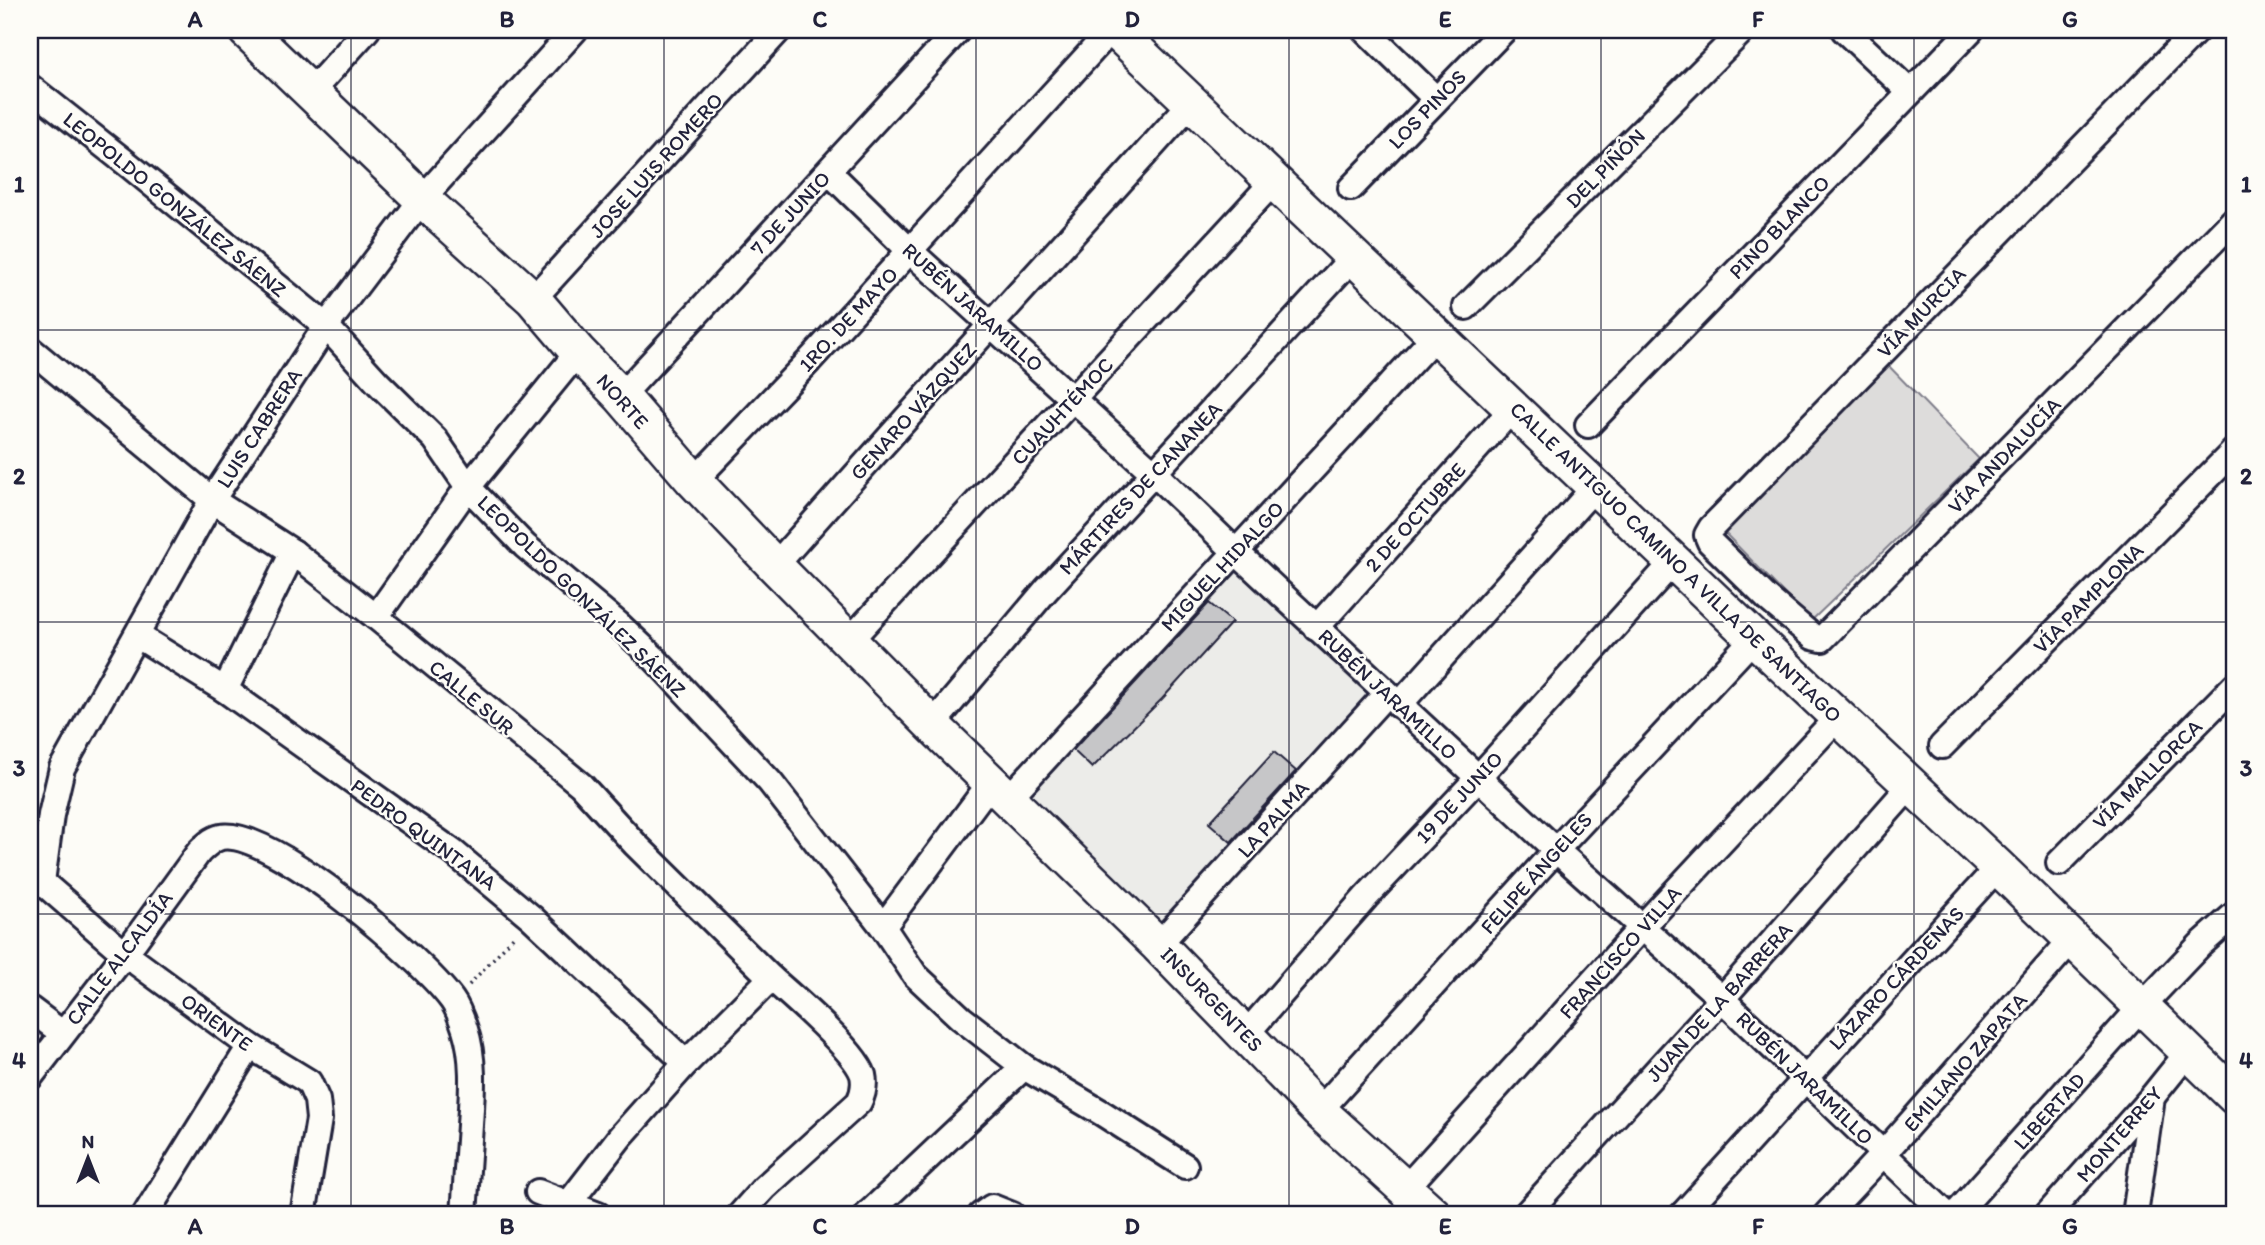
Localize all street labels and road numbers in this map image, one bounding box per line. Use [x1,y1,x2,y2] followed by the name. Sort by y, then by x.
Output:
[1383,64,1471,154] street label: LOS PINOS
[584,87,728,243] street label: JOSE LUIS ROMERO
[58,106,292,302] street label: LEOPOLDO GONZÁLEZ SÁENZ
[1560,123,1650,213] street label: DEL PIÑÓN
[745,166,835,260] street label: 7 DE JUNIO
[1723,170,1835,284] street label: PINO BLANCO
[897,237,1049,377] street label: RUBÉN JARAMILLO
[793,261,903,377] street label: 1RO. DE MAYO
[1871,261,1971,363] street label: VÍA MURCIA
[845,337,981,485] street label: GENARO VÁZQUEZ
[1006,352,1118,470] street label: CUAUHTÉMOC
[211,363,307,492] street label: LUIS CABRERA
[592,368,655,434] street label: NORTE
[1942,391,2066,518] street label: VÍA ANDALUCÍA
[1053,396,1227,580] street label: MÁRTIRES DE CANANEA
[1505,396,1847,728] street label: CALLE ANTIGUO CAMINO A VILLA DE SANTIAGO
[1359,457,1471,577] street label: 2 DE OCTUBRE
[473,490,691,702] street label: LEOPOLDO GONZÁLEZ SÁENZ
[1155,496,1289,636] street label: MIGUEL HIDALGO
[2028,537,2149,658] street label: VÍA PAMPLONA
[1313,623,1463,765] street label: RUBÉN JARAMILLO
[424,654,520,740] street label: CALLE SUR
[2087,713,2208,834] street label: VÍA MALLORCA
[1410,746,1508,848] street label: 19 DE JUNIO
[346,773,502,895] street label: PEDRO QUINTANA
[1232,775,1314,863] street label: LA PALMA
[1475,807,1597,939] street label: FELIPE ÁNGELES
[1554,880,1687,1024] street label: FRANCISCO VILLA
[60,886,178,1030] street label: CALLE ALCALDÍA
[1823,901,1969,1055] street label: LÁZARO CÁRDENAS
[1641,917,1798,1087] street label: JUAN DE LA BARRERA
[1156,941,1268,1057] street label: INSURGENTES
[1898,987,2032,1136] street label: EMILIANO ZAPATA
[176,988,258,1056] street label: ORIENTE
[1731,1006,1879,1150] street label: RUBÉN JARAMILLO
[2008,1067,2090,1155] street label: LIBERTAD
[2071,1081,2167,1187] street label: MONTERREY

